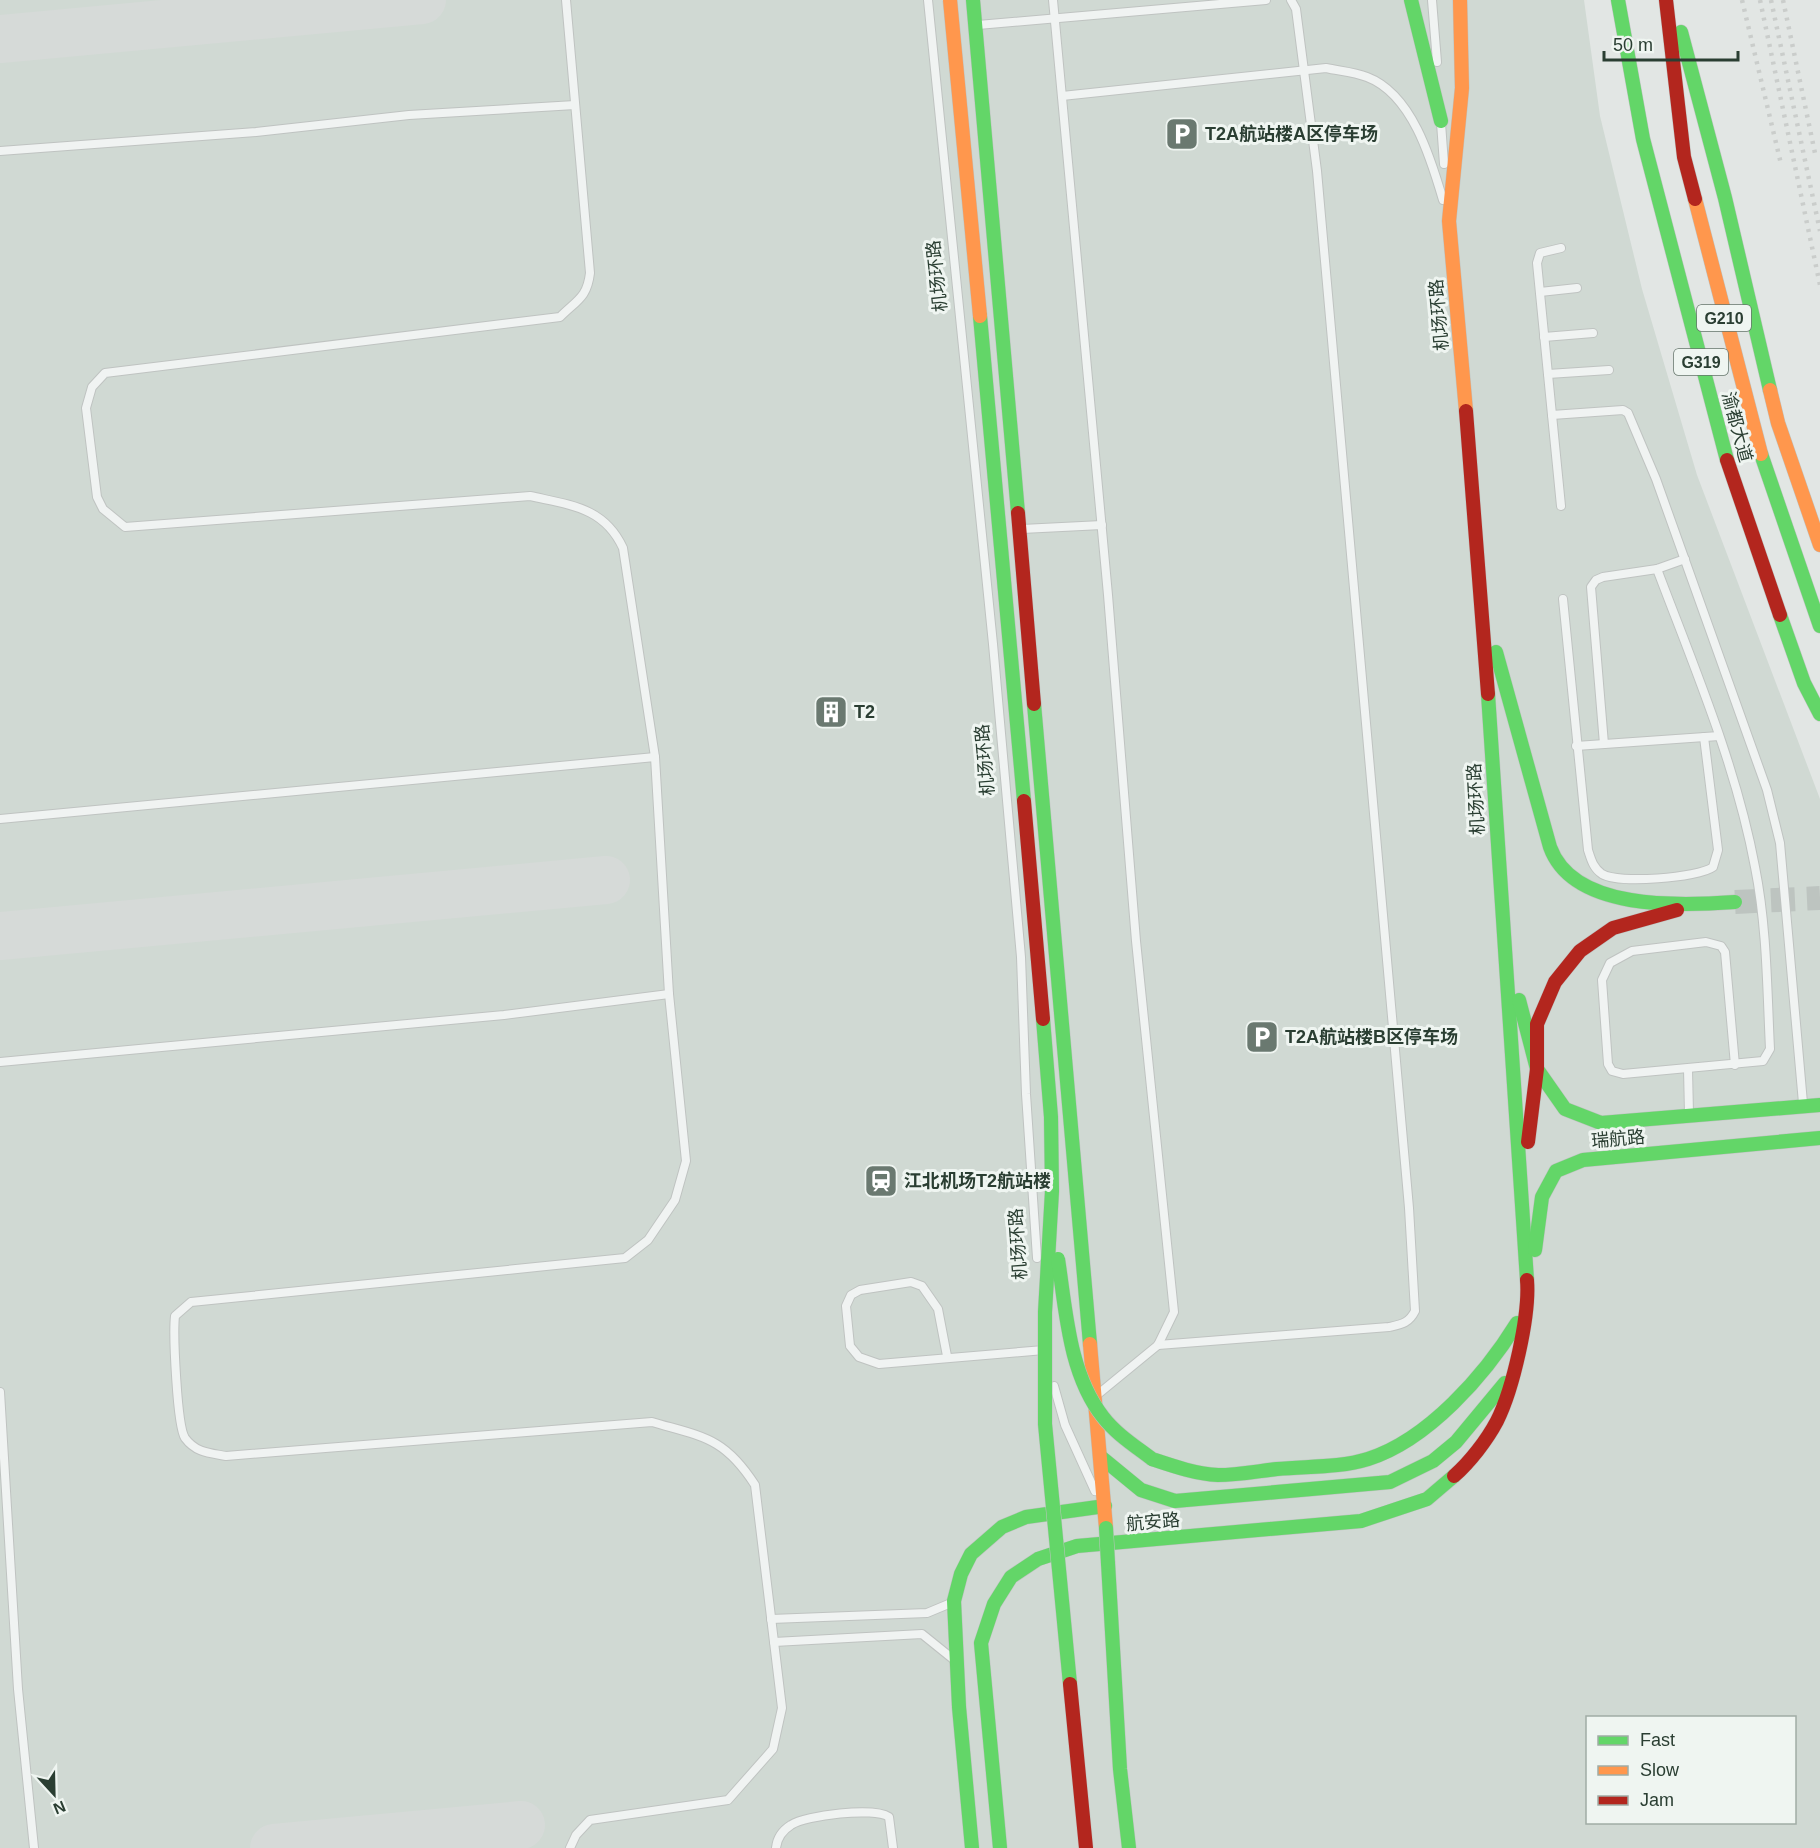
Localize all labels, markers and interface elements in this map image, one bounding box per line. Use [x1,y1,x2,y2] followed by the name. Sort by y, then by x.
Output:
[1604,24,1738,62] scale bar
[1613,35,1653,55] text: 50 m
[1164,116,1200,152] parking icon: T2A航站楼A区停车场
[1205,124,1378,144] place label: T2A航站楼A区停车场
[923,239,951,313] street label: 机场环路
[1426,278,1452,352] street label: 机场环路
[1697,305,1751,331] road number: G210
[1674,349,1728,375] road number: G319
[1718,390,1756,464] street label: 渝都大道
[813,694,849,730] building icon: T2
[854,702,875,722] place label: T2
[972,723,998,797] street label: 机场环路
[1464,763,1488,835] street label: 机场环路
[1244,1019,1280,1055] parking icon: T2A航站楼B区停车场
[1285,1027,1458,1047] place label: T2A航站楼B区停车场
[1590,1127,1646,1151] street label: 瑞航路
[863,1163,899,1199] station icon: 江北机场T2航站楼
[904,1171,1051,1191] place label: 江北机场T2航站楼
[1006,1207,1030,1281] street label: 机场环路
[1125,1510,1181,1534] street label: 航安路
[1586,1716,1796,1824] legend
[1640,1730,1675,1750] text: Fast
[1640,1760,1680,1780] text: Slow
[24,1764,84,1824] north arrow
[1640,1790,1674,1810] text: Jam
[51,1797,68,1817] text: N

